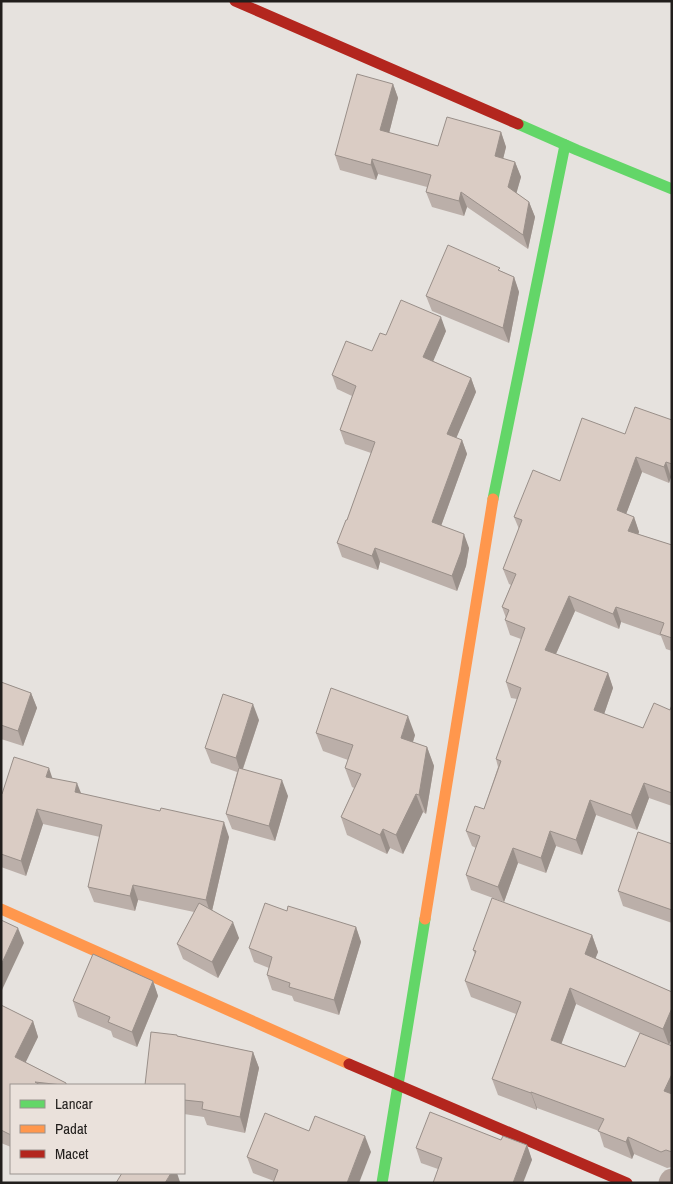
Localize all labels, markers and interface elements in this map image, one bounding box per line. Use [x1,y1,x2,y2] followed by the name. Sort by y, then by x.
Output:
[10,1084,185,1174] legend
[55,1093,93,1114] text: Lancar
[55,1118,88,1139] text: Padat
[55,1143,89,1164] text: Macet

